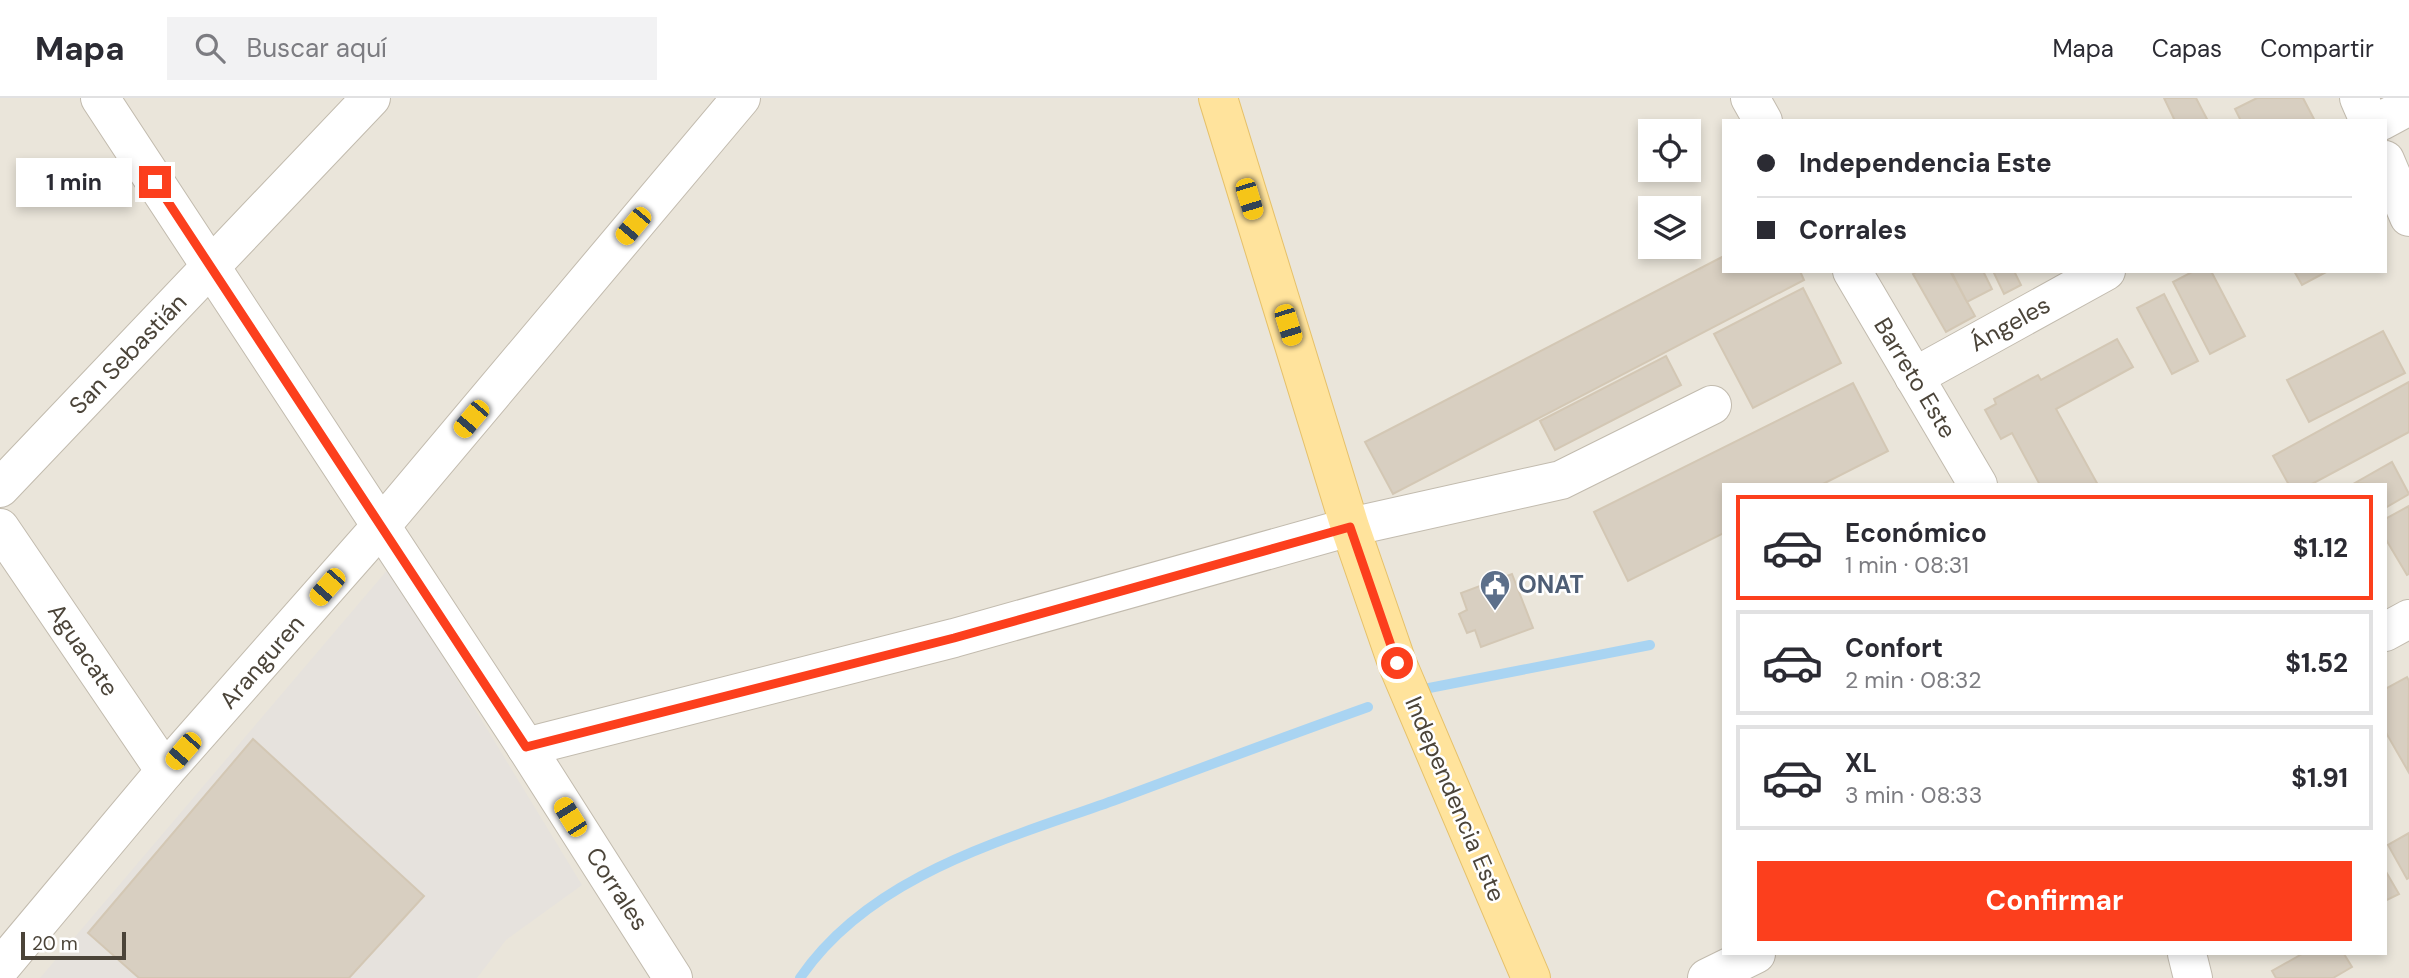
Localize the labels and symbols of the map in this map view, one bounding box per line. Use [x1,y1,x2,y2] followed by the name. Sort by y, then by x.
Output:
[15,158,130,206] callout: 1 min
[139,166,171,198] route end
[1233,176,1266,222] car
[612,203,655,249] car
[62,287,193,421] street label: San Sebastián
[1964,289,2055,358] street label: Ángeles
[1272,302,1305,348] car
[1867,312,1964,444] street label: Barreto Este
[450,396,493,442] car
[306,564,349,610] car
[1478,568,1512,612] public building icon: ONAT
[1518,569,1584,600] place label: ONAT
[41,597,126,702] street label: Aguacate
[212,608,311,715] street label: Aranguren
[1381,647,1413,679] route start
[1398,692,1513,906] street label: Independencia Este
[162,728,205,774] car
[550,794,591,840] car
[579,841,656,936] street label: Corrales
[21,929,126,961] scale bar

